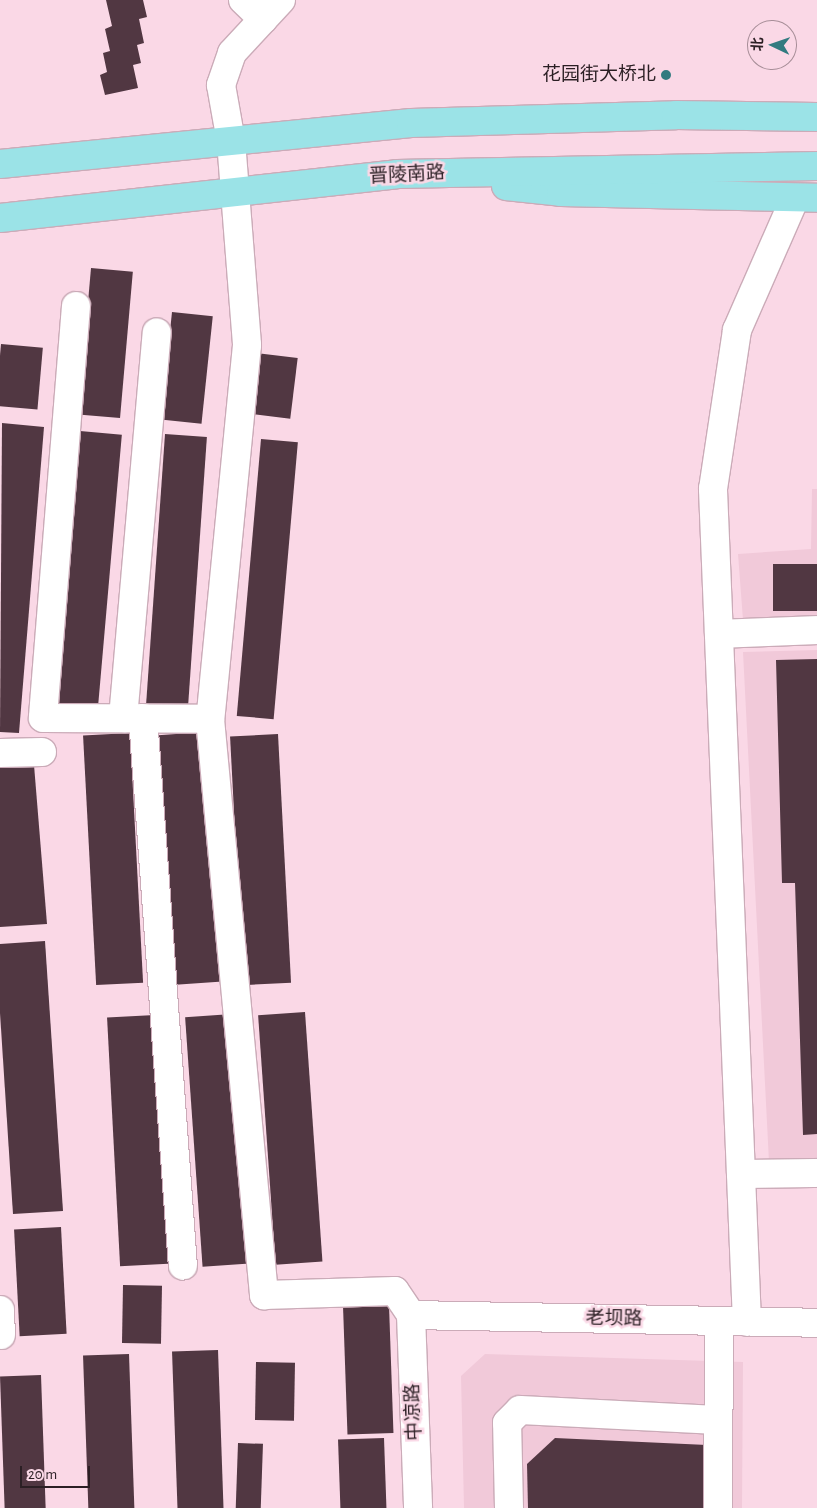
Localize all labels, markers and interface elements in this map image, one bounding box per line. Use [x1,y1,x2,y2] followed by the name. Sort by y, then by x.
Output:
[747,20,797,70] north arrow
[751,37,765,52] text: 北
[542,64,656,86] place label: 花园街大桥北
[660,69,672,81] marker: 花园街大桥北
[368,162,446,188] street label: 晋陵南路
[585,1307,643,1331] street label: 老坝路
[402,1383,426,1441] street label: 中凉路
[22,1456,92,1488] scale bar
[28,1467,57,1482] text: 20 m

